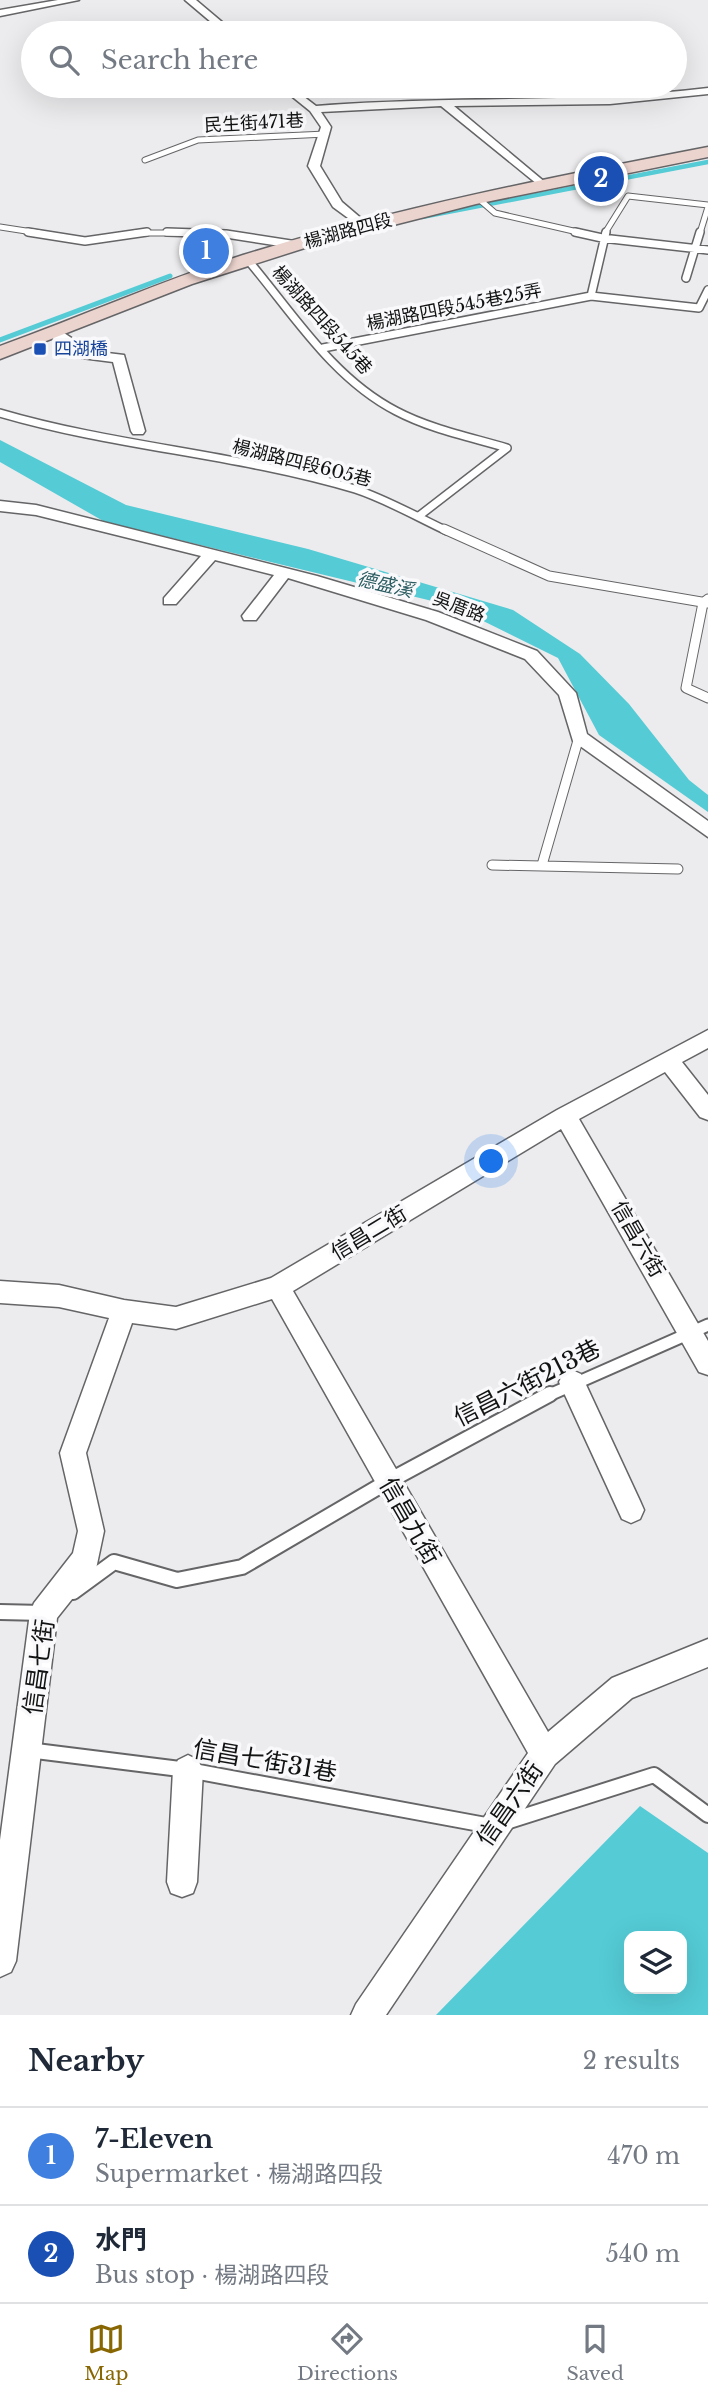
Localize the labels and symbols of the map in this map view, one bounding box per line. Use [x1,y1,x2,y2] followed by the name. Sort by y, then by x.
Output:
[204,109,304,137] street label: 民生街471巷
[578,153,624,205] pin: 2
[302,209,394,253] street label: 楊湖路四段
[183,225,229,277] pin: 1
[267,261,377,379] street label: 楊湖路四段545巷
[364,279,544,335] street label: 楊湖路四段545巷25弄
[54,338,108,360] place label: 四湖橋
[32,341,48,357] marker: 四湖橋
[230,435,374,491] street label: 楊湖路四段605巷
[355,567,418,603] water label: 德盛溪
[430,587,488,627] street label: 吳厝路
[474,1144,508,1178] your location
[606,1196,670,1282] street label: 信昌六街
[326,1200,412,1266] street label: 信昌二街
[449,1333,605,1432] street label: 信昌六街213巷
[374,1472,447,1570] street label: 信昌九街
[17,1617,60,1716] street label: 信昌七街
[191,1734,339,1787] street label: 信昌七街31巷
[470,1756,549,1851] street label: 信昌六街

